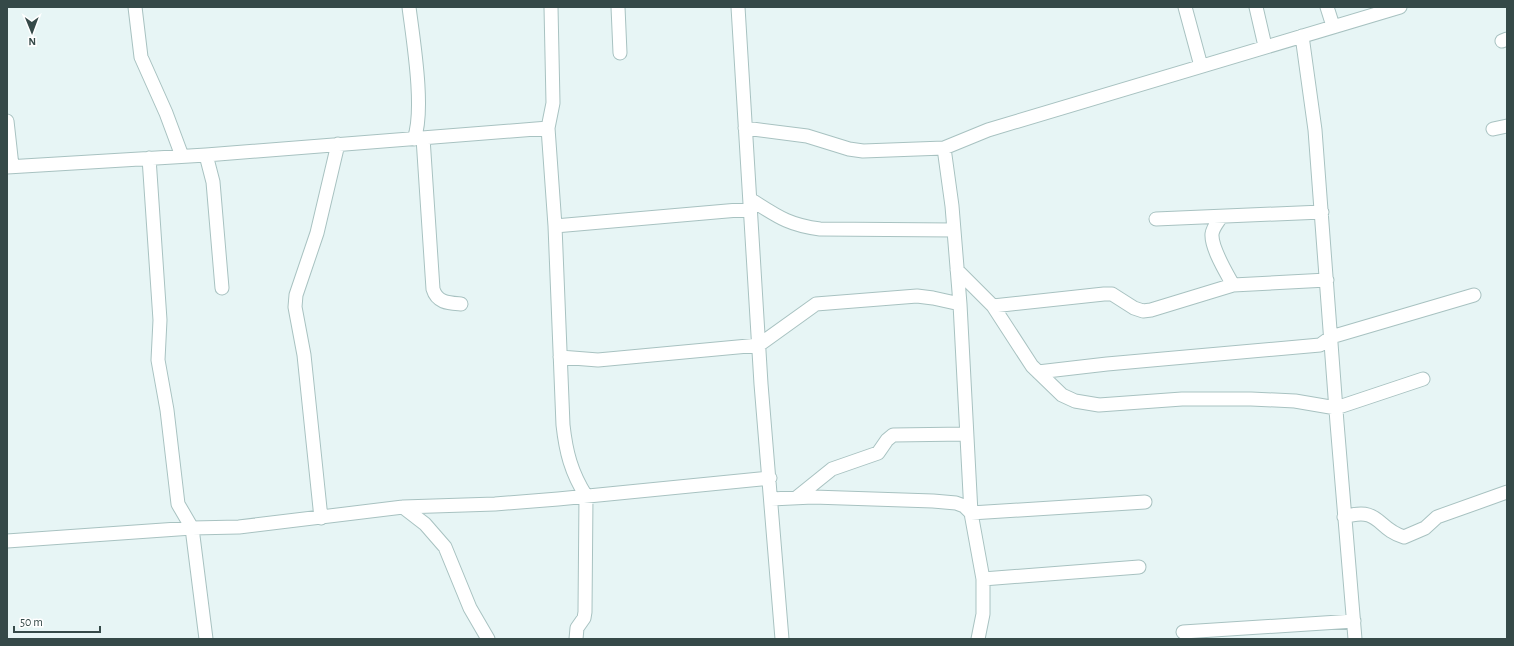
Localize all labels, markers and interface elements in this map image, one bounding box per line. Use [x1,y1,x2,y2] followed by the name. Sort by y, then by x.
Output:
[12,12,52,52] north arrow
[28,36,36,47] text: N
[14,608,100,634] scale bar
[20,616,43,628] text: 50 m

